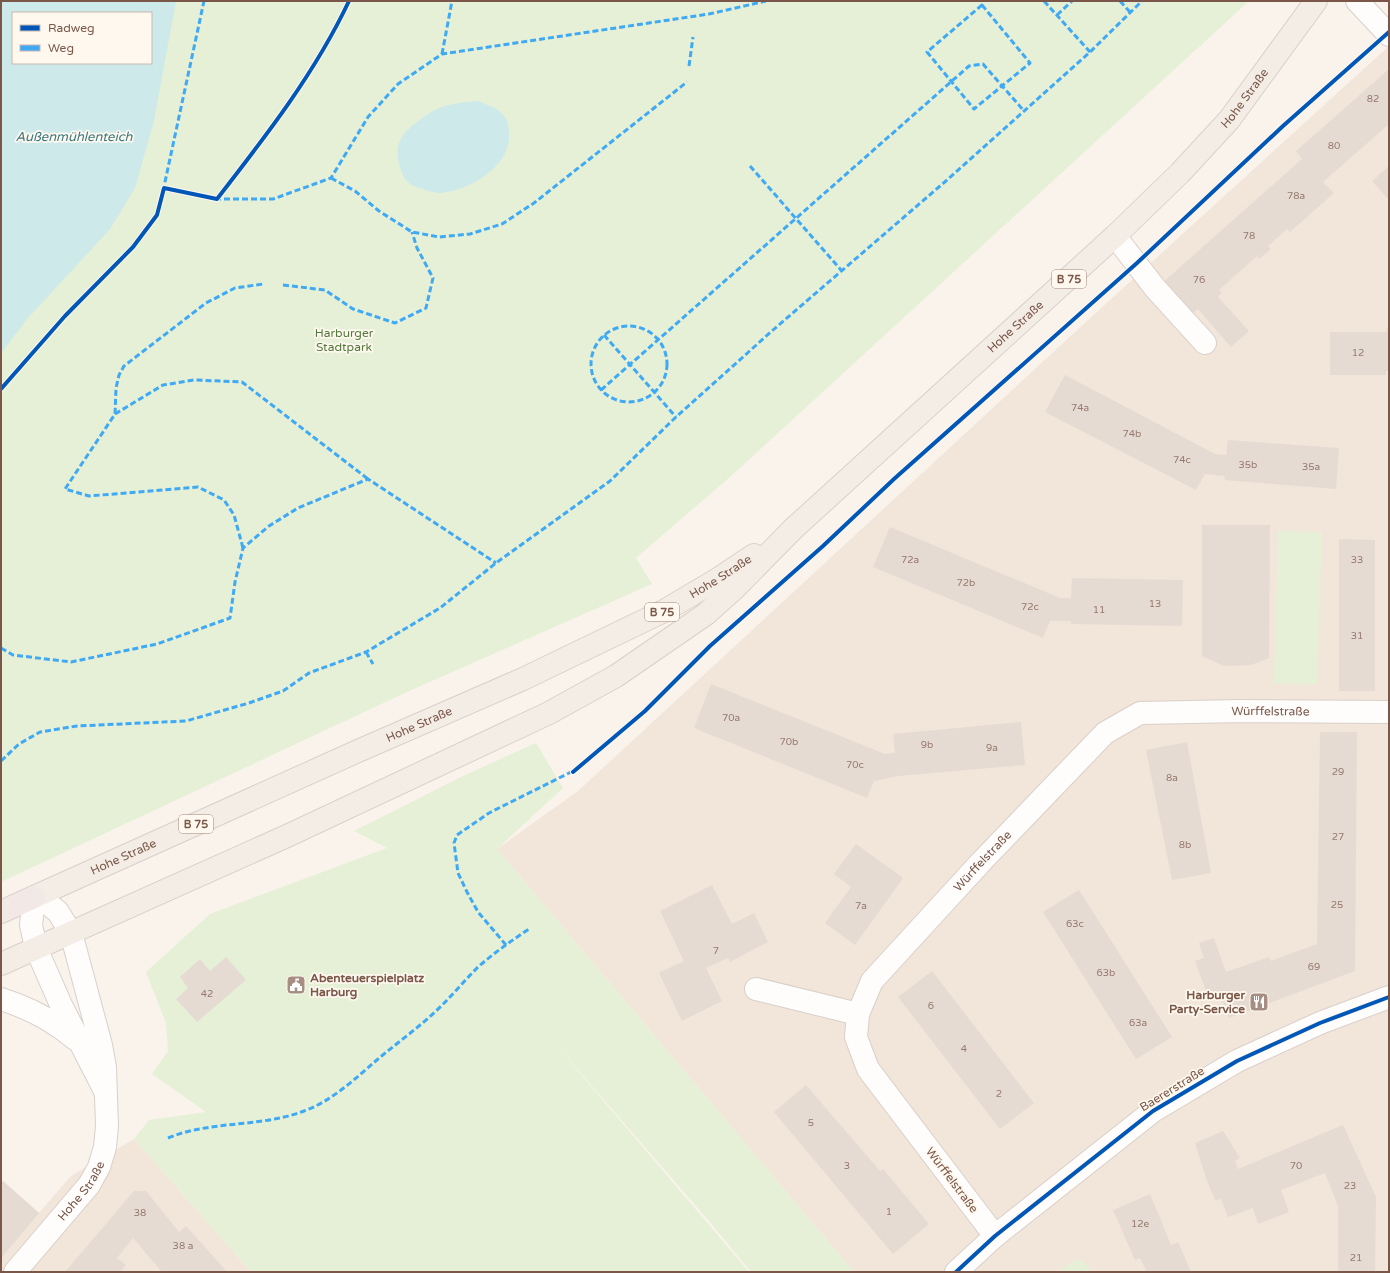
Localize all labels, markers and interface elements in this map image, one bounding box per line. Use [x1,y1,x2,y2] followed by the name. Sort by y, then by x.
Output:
[12,12,152,64] legend
[48,21,95,35] text: Radweg
[48,41,74,55] text: Weg
[1218,66,1271,131] street label: Hohe Straße
[1367,93,1379,105] house number: 82
[15,129,134,145] water label: Außenmühlenteich
[1328,140,1340,152] house number: 80
[1287,190,1305,202] house number: 78a
[1243,230,1255,242] house number: 78
[1052,270,1086,288] road number: B 75
[1193,274,1205,286] house number: 76
[985,298,1046,356] street label: Hohe Straße
[315,326,374,354] park label: Harburger Stadtpark
[1352,347,1364,359] house number: 12
[1071,402,1089,414] house number: 74a
[1123,428,1141,440] house number: 74b
[1173,454,1191,466] house number: 74c
[1239,459,1257,471] house number: 35b
[1302,461,1320,473] house number: 35a
[687,552,754,601] street label: Hohe Straße
[901,554,919,566] house number: 72a
[1351,554,1363,566] house number: 33
[957,577,975,589] house number: 72b
[1149,598,1161,610] house number: 13
[1021,601,1039,613] house number: 72c
[645,603,679,621] road number: B 75
[1093,604,1105,616] house number: 11
[1351,630,1363,642] house number: 31
[384,704,454,745] street label: Hohe Straße
[1231,704,1310,718] street label: Würffelstraße
[722,712,740,724] house number: 70a
[780,736,798,748] house number: 70b
[921,739,933,751] house number: 9b
[986,742,998,754] house number: 9a
[846,759,864,771] house number: 70c
[1332,766,1344,778] house number: 29
[1166,772,1178,784] house number: 8a
[179,815,213,833] road number: B 75
[951,828,1014,894] street label: Würffelstraße
[1332,831,1344,843] house number: 27
[88,836,159,878] street label: Hohe Straße
[1179,839,1191,851] house number: 8b
[1331,899,1343,911] house number: 25
[855,900,867,912] house number: 7a
[1066,918,1084,930] house number: 63c
[713,945,719,957] house number: 7
[1308,961,1320,973] house number: 69
[1097,967,1115,979] house number: 63b
[310,971,424,1000] place label: Abenteuerspielplatz Harburg
[285,974,307,996] public building icon: Abenteuerspielplatz Harburg
[201,988,213,1000] house number: 42
[1169,988,1245,1017] place label: Harburger Party-Service
[1248,991,1270,1013] restaurant icon: Harburger Party-Service
[928,1000,934,1012] house number: 6
[1129,1017,1147,1029] house number: 63a
[961,1043,967,1055] house number: 4
[1137,1064,1207,1114] street label: Baererstraße
[996,1088,1002,1100] house number: 2
[808,1117,814,1129] house number: 5
[923,1145,981,1216] street label: Würffelstraße
[55,1160,107,1223] street label: Hohe Straße
[844,1160,850,1172] house number: 3
[1290,1160,1302,1172] house number: 70
[1344,1180,1356,1192] house number: 23
[886,1206,892,1218] house number: 1
[134,1207,146,1219] house number: 38
[1131,1218,1149,1230] house number: 12e
[173,1240,193,1252] house number: 38 a
[1350,1252,1362,1264] house number: 21

